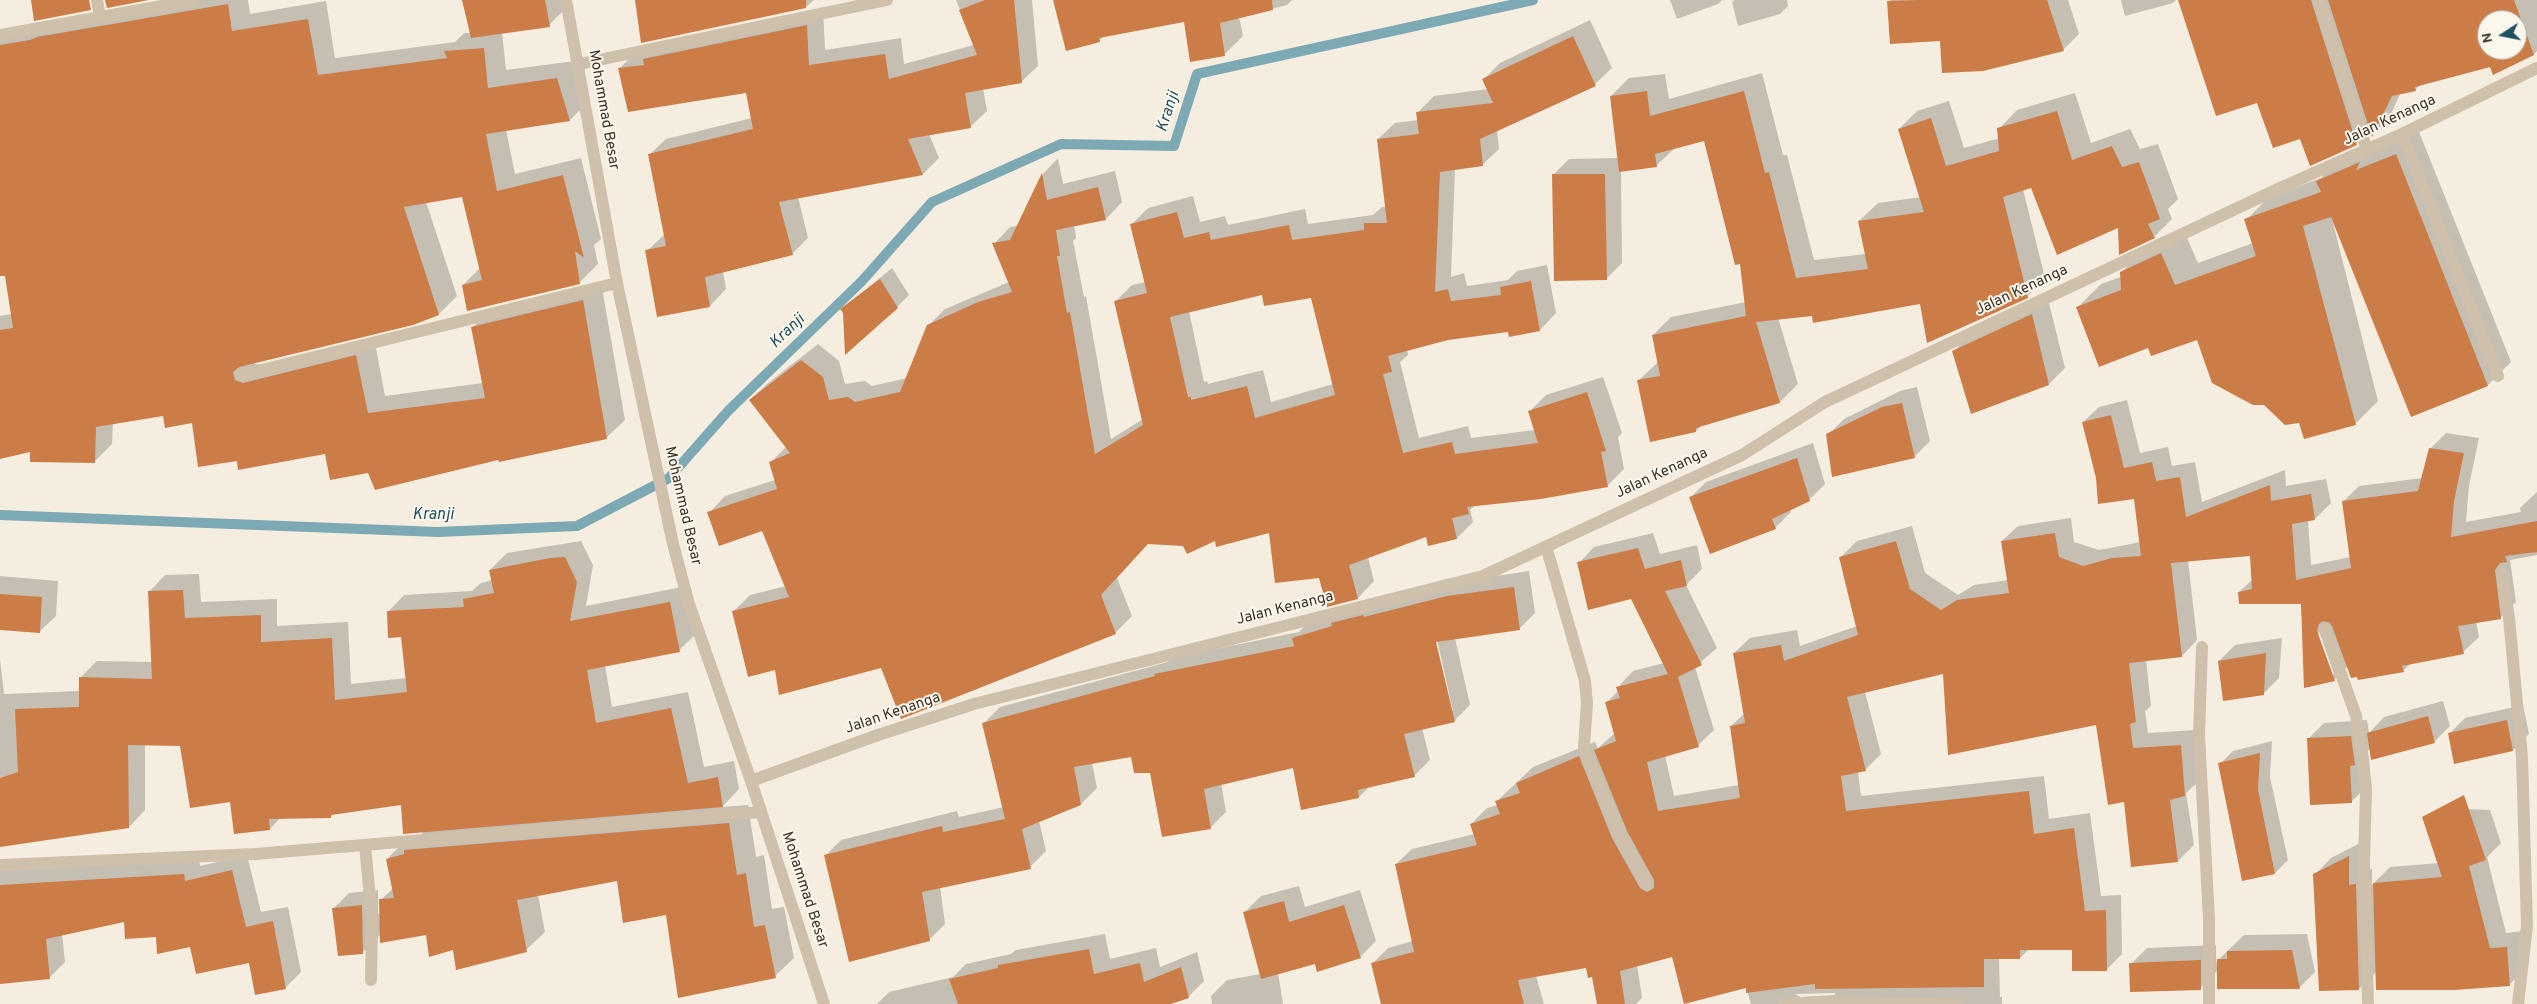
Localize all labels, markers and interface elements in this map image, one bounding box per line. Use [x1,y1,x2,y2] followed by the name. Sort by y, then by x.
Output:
[2477,10,2527,60] north arrow
[2478,31,2497,44] text: N
[584,49,622,171] street label: Mohammad Besar
[1153,89,1185,135] water label: Kranji
[2341,92,2439,150] street label: Jalan Kenanga
[1973,262,2071,320] street label: Jalan Kenanga
[766,311,810,353] water label: Kranji
[660,445,704,567] street label: Mohammad Besar
[1613,445,1711,503] street label: Jalan Kenanga
[412,506,454,526] water label: Kranji
[1235,588,1335,630] street label: Jalan Kenanga
[843,689,943,739] street label: Jalan Kenanga
[777,829,831,951] street label: Mohammad Besar

